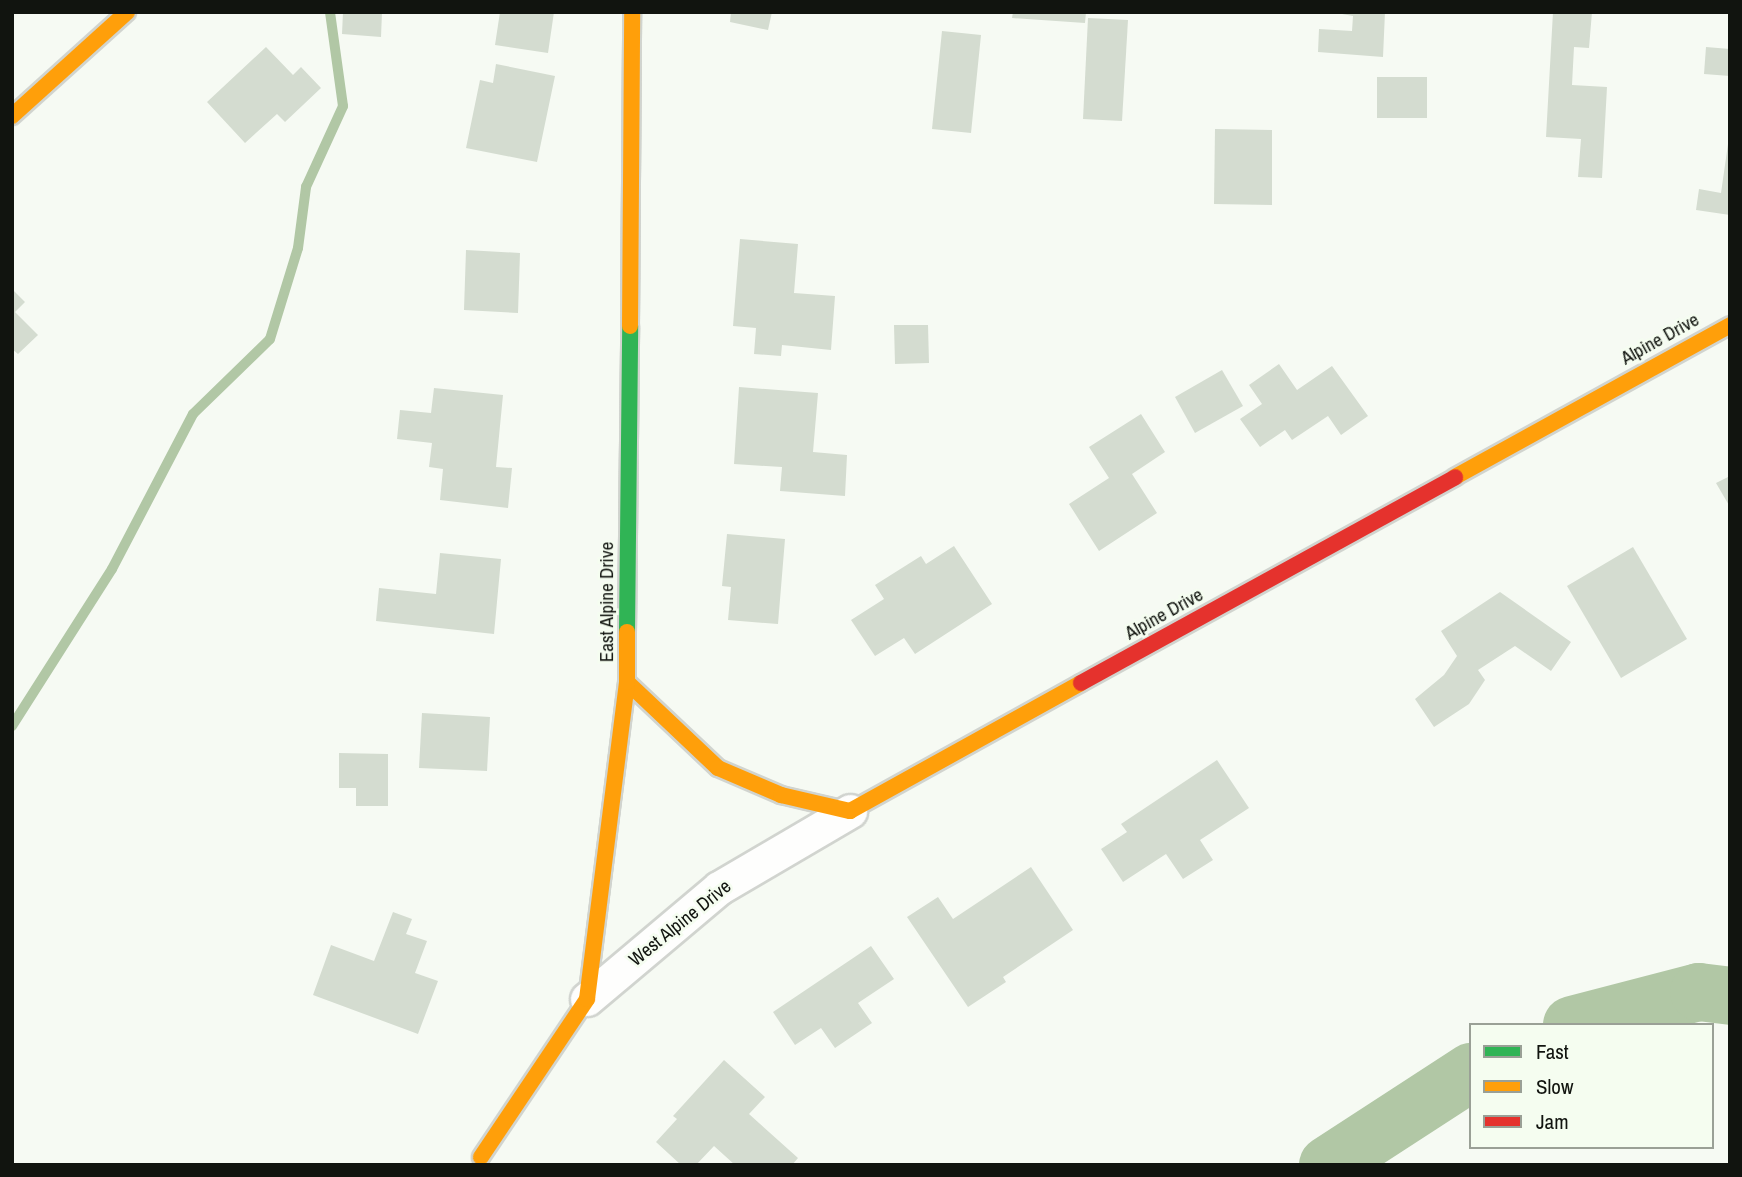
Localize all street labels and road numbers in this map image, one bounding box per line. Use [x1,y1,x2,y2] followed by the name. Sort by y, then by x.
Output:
[1617,308,1703,370] street label: Alpine Drive
[596,541,618,663] street label: East Alpine Drive
[1121,583,1207,645] street label: Alpine Drive
[624,875,736,971] street label: West Alpine Drive

